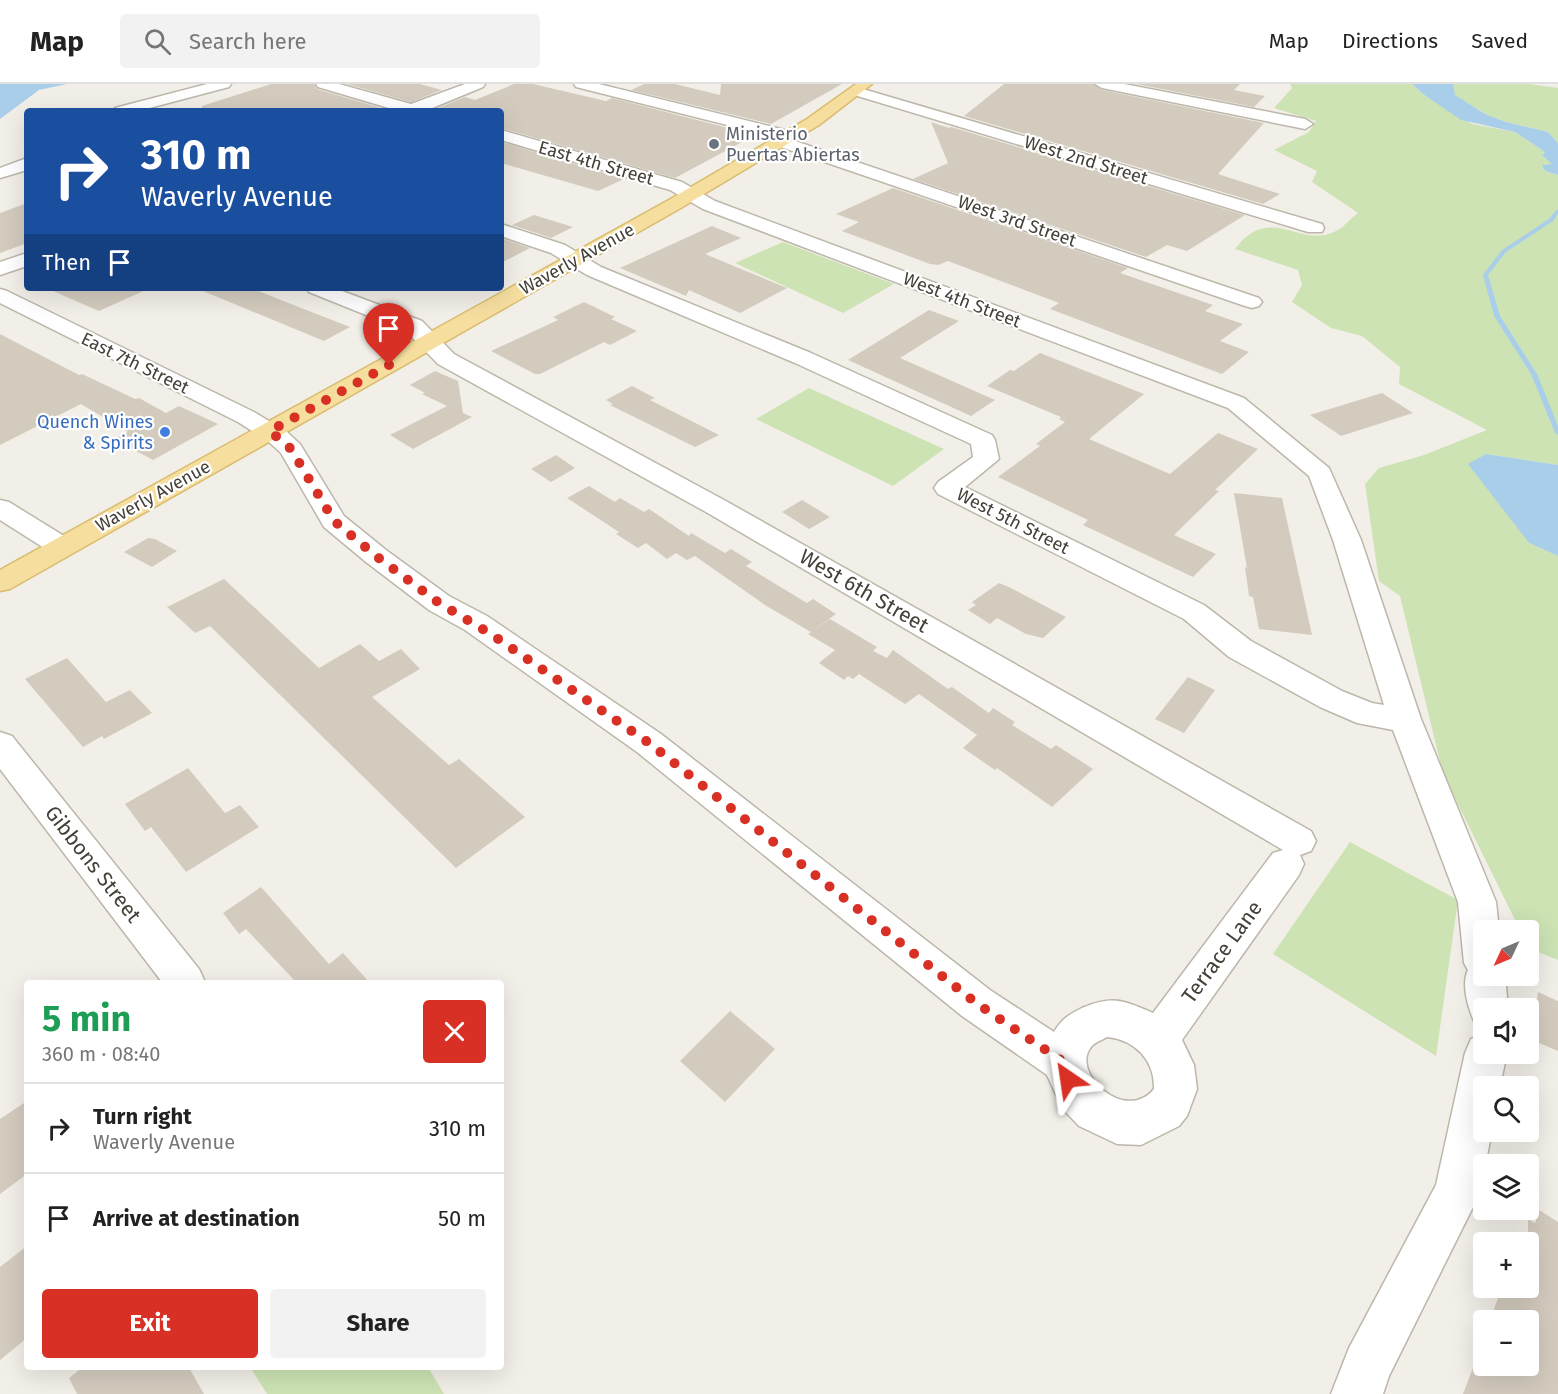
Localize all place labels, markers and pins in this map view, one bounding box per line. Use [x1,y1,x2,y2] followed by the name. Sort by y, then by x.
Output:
[726,123,860,166] place label: Ministerio Puertas Abiertas
[707,137,721,151] marker: Ministerio Puertas Abiertas
[363,303,414,365] pin
[37,411,153,454] place label: Quench Wines & Spirits
[158,425,172,439] marker: Quench Wines & Spirits

